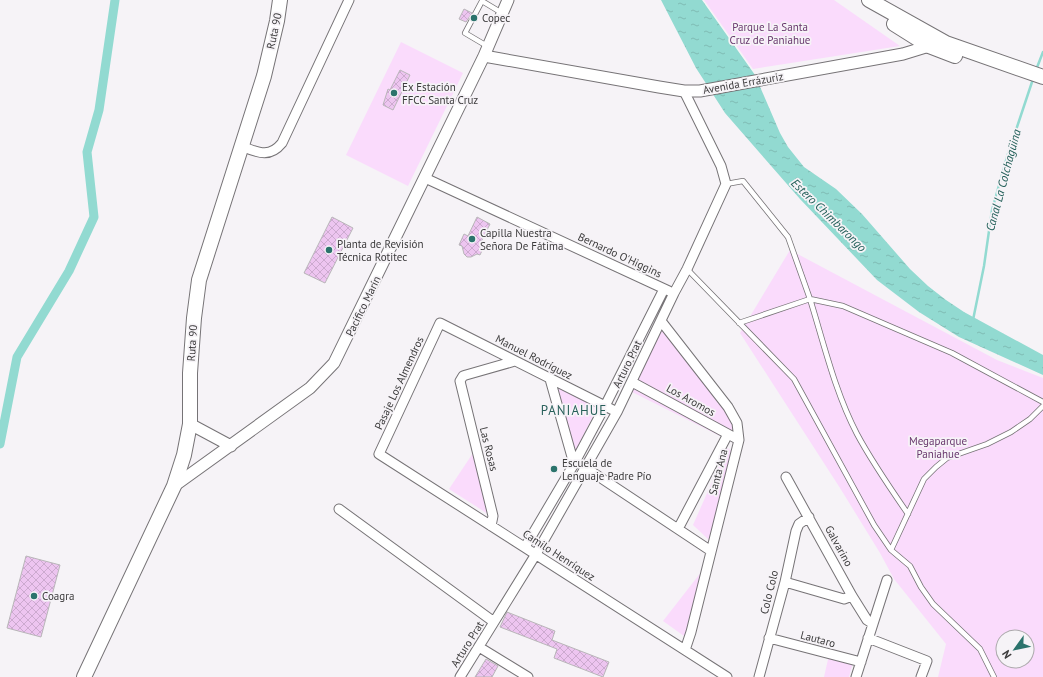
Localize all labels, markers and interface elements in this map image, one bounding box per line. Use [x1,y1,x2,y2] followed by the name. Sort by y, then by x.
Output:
[482,11,510,25] place label: Copec
[263,12,285,50] street label: Ruta 90
[469,13,479,23] marker: Copec
[730,20,811,47] park label: Parque La Santa Cruz de Paniahue
[702,69,784,97] street label: Avenida Errázuriz
[402,80,478,107] place label: Ex Estación FFCC Santa Cruz
[389,88,399,98] marker: Ex Estación FFCC Santa Cruz
[982,127,1024,233] water label: Canal La Colchagüina
[788,175,870,255] water label: Estero Chimbarongo
[480,226,563,253] place label: Capilla Nuestra Señora De Fátima
[576,229,665,281] street label: Bernardo O'Higgins
[467,234,477,244] marker: Capilla Nuestra Señora De Fátima
[337,237,424,264] place label: Planta de Revisión Técnica Rotitec
[324,245,334,255] marker: Planta de Revisión Técnica Rotitec
[342,274,384,338] street label: Pacífico Marín
[184,324,200,362] street label: Ruta 90
[493,332,575,382] street label: Manuel Rodríguez
[371,334,427,432] street label: Pasaje Los Almendros
[609,338,645,390] street label: Arturo Prat
[664,381,718,419] street label: Los Aromos
[541,402,607,419] district label: PANIAHUE
[477,425,501,473] street label: Las Rosas
[909,434,967,461] park label: Megaparque Paniahue
[706,448,730,496] street label: Santa Ana
[562,456,652,483] place label: Escuela de Lenguaje Padre Pío
[549,464,559,474] marker: Escuela de Lenguaje Padre Pío
[822,523,856,569] street label: Galvarino
[520,526,598,584] street label: Camilo Henríquez
[757,569,781,615] street label: Colo Colo
[42,589,74,603] place label: Coagra
[29,591,39,601] marker: Coagra
[447,618,487,670] street label: Arturo Prat
[799,628,837,650] street label: Lautaro
[995,629,1035,669] north arrow
[999,648,1014,661] text: N

